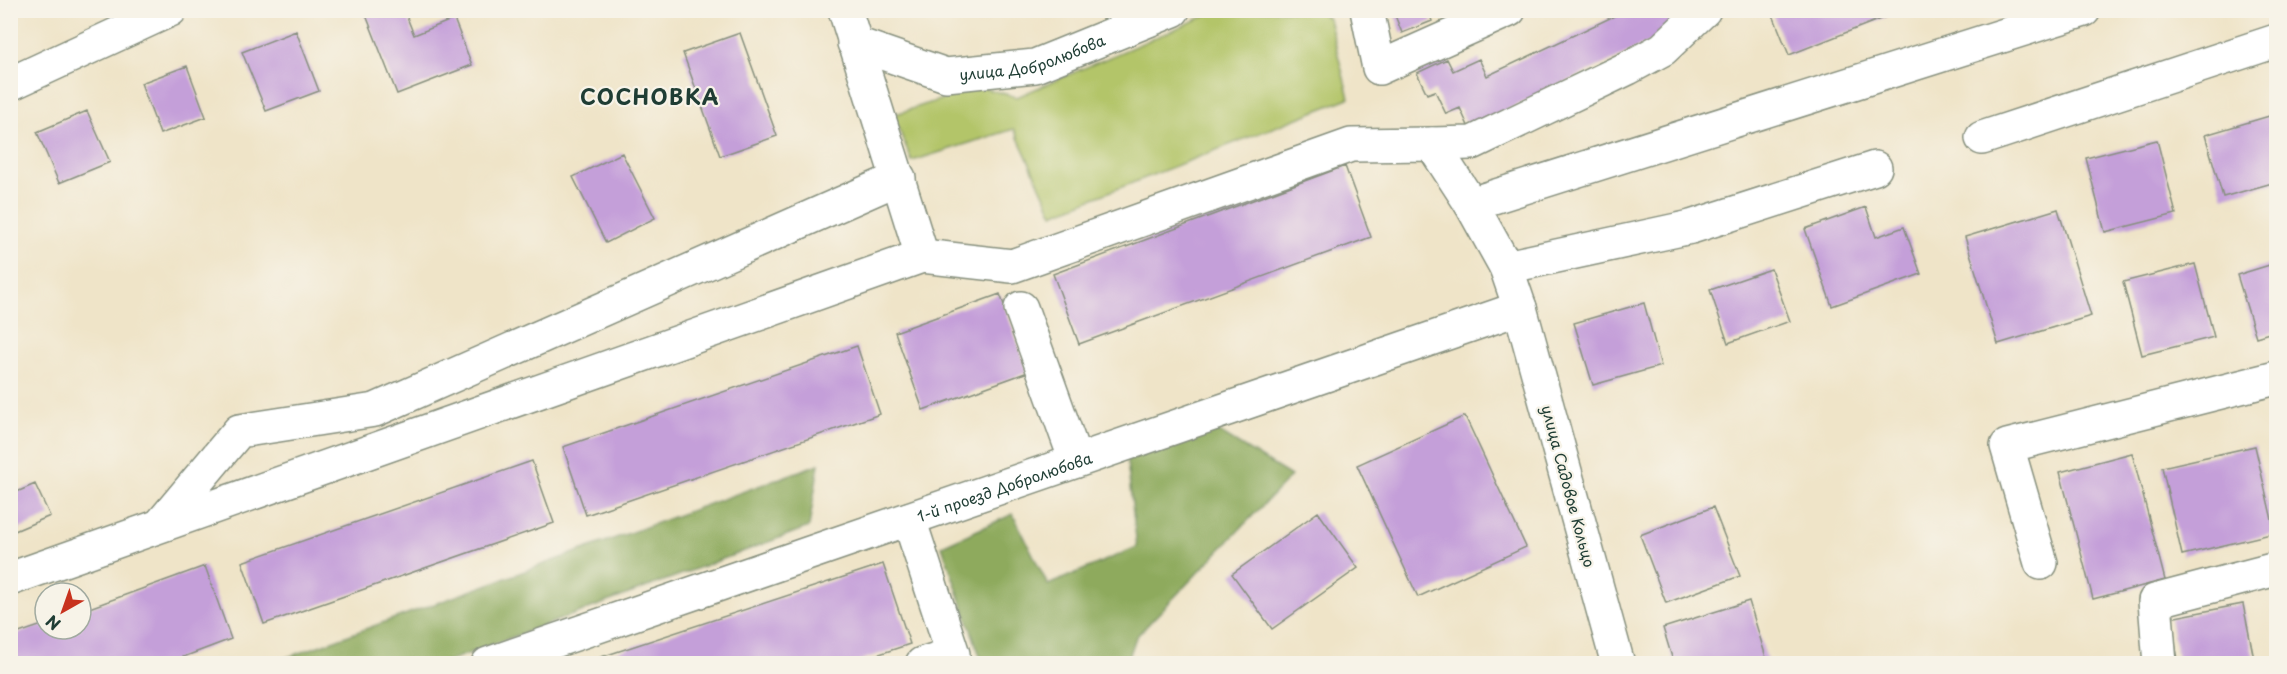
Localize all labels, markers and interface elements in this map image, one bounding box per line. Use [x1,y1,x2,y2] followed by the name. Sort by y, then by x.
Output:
[958,27,1109,85] street label: улица Добролюбова
[580,80,720,112] district label: СОСНОВКА
[1536,402,1602,570] street label: улица Садовое Кольцо
[914,445,1095,527] street label: 1-й проезд Добролюбова
[33,581,93,641] north arrow
[40,610,65,637] text: N

